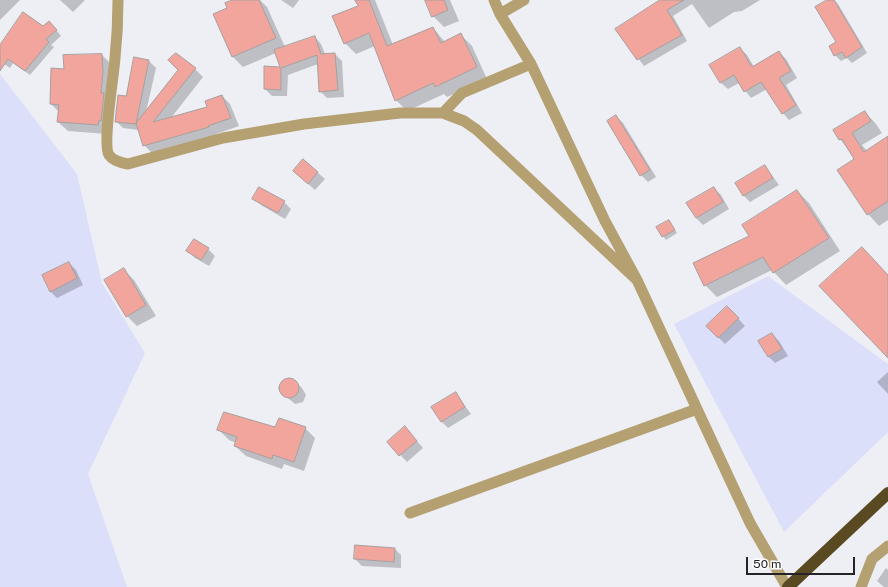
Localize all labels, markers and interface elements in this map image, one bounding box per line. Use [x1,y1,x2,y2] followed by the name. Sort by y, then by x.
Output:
[748,549,857,575] scale bar
[753,557,781,571] text: 50 m

